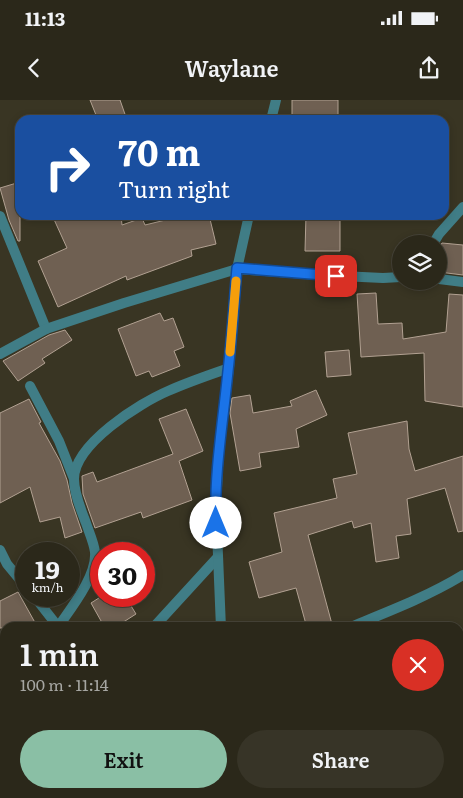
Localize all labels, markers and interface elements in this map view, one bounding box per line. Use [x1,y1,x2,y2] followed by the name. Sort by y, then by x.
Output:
[25,4,65,32] text: 11:13
[184,51,279,84] text: Waylane
[20,54,48,82] icon: back
[415,54,443,82] icon: share
[118,125,200,177] text: 70 m
[35,135,100,200] icon: right
[118,172,230,205] text: Turn right
[392,235,447,290] map controls
[392,235,447,290] button: layers
[315,255,357,297] pin
[322,262,350,290] icon: arrive
[189,496,241,548] position arrow
[90,542,155,607] speed limit sign: 30
[35,550,60,587] text: 19
[32,578,63,596] text: km/h
[20,631,99,675] text: 1 min
[392,639,444,691] button: close
[20,672,109,696] text: 100 m · 11:14
[20,730,227,788] button: Exit
[237,730,444,788] button: Share

